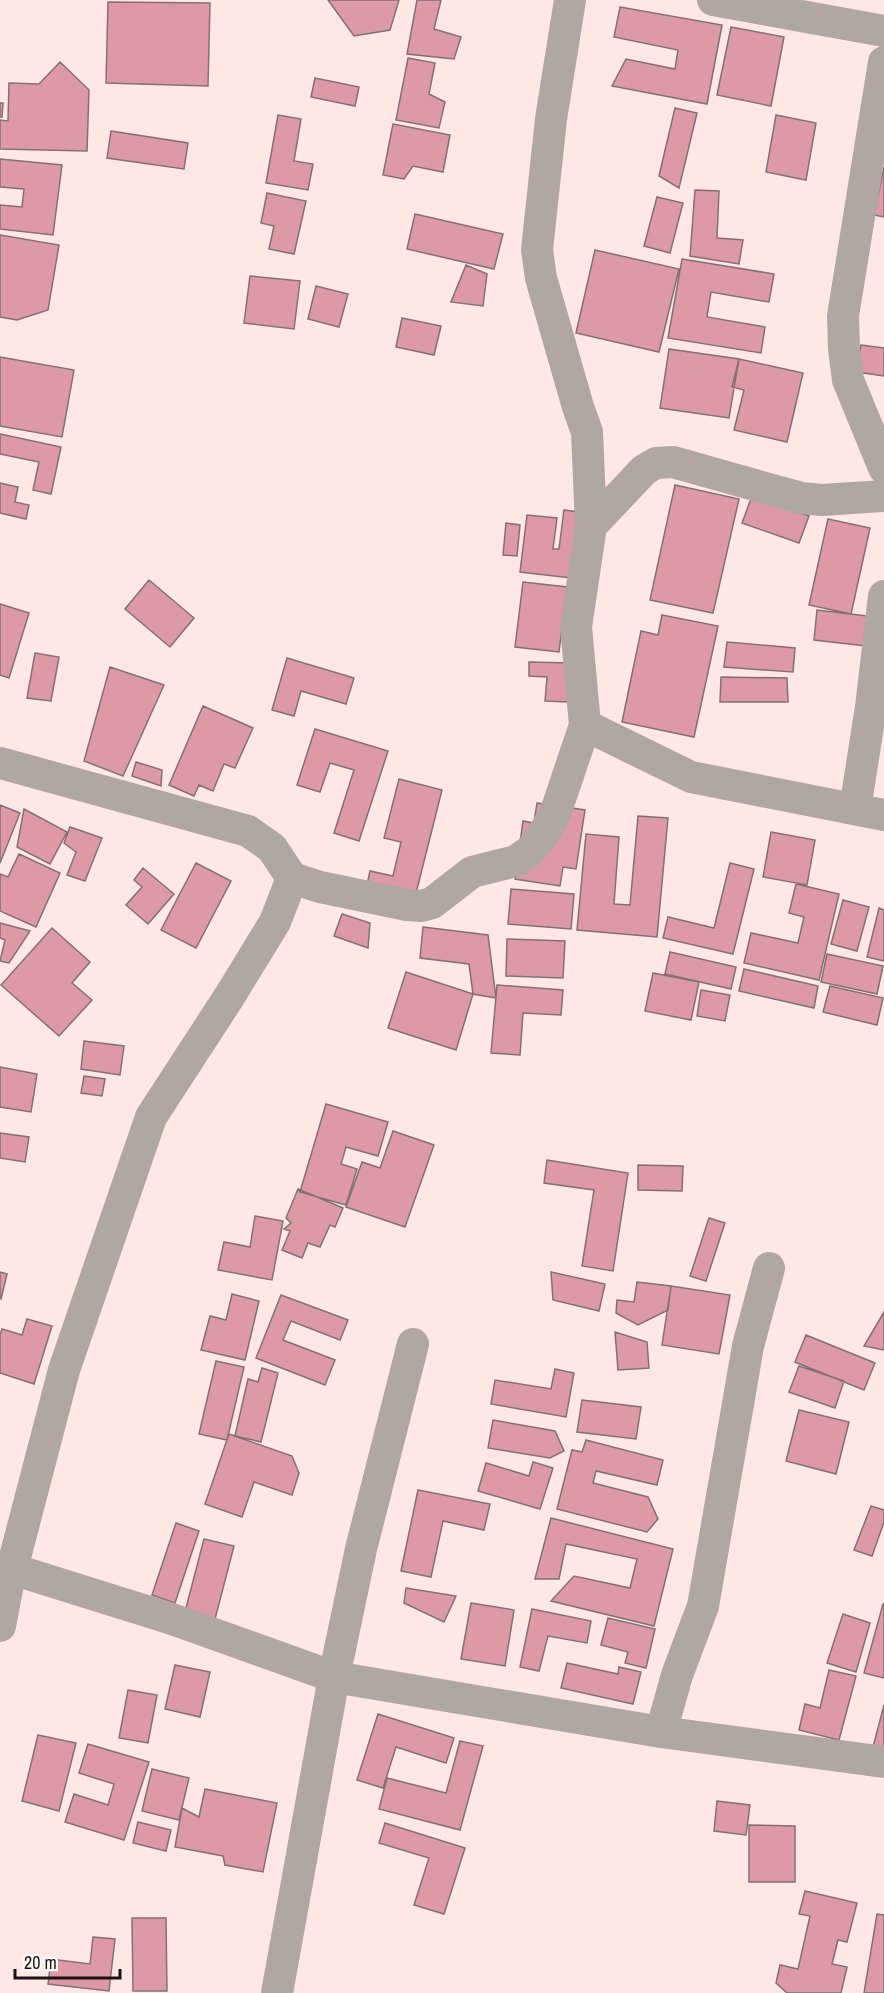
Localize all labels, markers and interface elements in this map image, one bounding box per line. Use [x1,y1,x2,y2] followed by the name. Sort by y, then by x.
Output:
[15,1942,120,1980] scale bar
[24,1950,57,1975] text: 20 m

